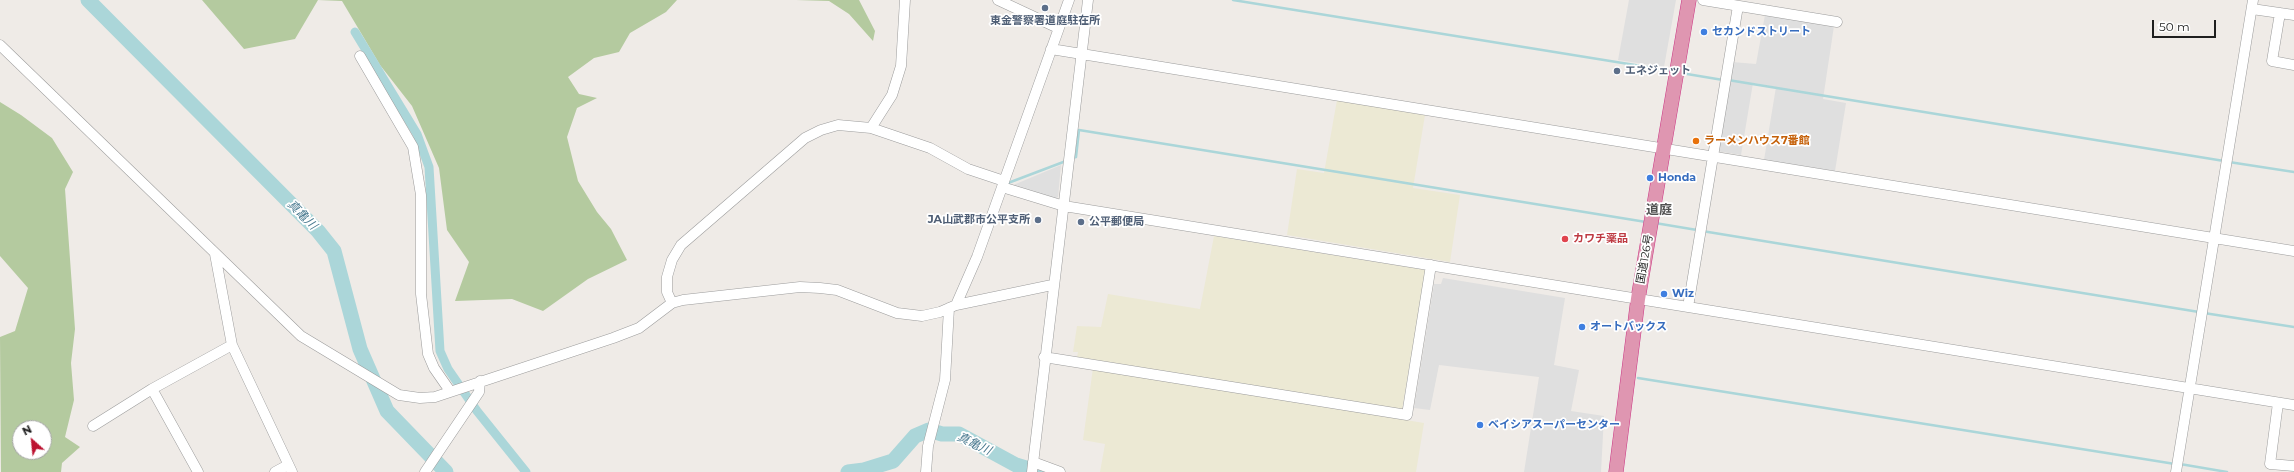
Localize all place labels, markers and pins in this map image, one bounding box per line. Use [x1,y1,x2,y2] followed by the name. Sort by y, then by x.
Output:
[1040,3,1050,13] marker: 東金警察署道庭駐在所
[990,14,1100,28] place label: 東金警察署道庭駐在所
[1712,25,1811,39] place label: セカンドストリート
[1699,27,1709,37] marker: セカンドストリート
[1625,64,1691,78] place label: エネジェット
[1612,66,1622,76] marker: エネジェット
[1704,134,1810,148] place label: ラーメンハウス7番館
[1691,136,1701,146] marker: ラーメンハウス7番館
[1658,171,1696,185] place label: Honda
[1645,173,1655,183] marker: Honda
[928,213,1030,227] place label: JA山武郡市公平支所
[1033,215,1043,225] marker: JA山武郡市公平支所
[1089,215,1144,229] place label: 公平郵便局
[1076,217,1086,227] marker: 公平郵便局
[1573,232,1628,246] place label: カワチ薬品
[1560,234,1570,244] marker: カワチ薬品
[1672,287,1694,301] place label: Wiz
[1659,289,1669,299] marker: Wiz
[1590,320,1667,334] place label: オートバックス
[1577,322,1587,332] marker: オートバックス
[1488,418,1620,432] place label: ベイシアスーパーセンター
[1475,420,1485,430] marker: ベイシアスーパーセンター

